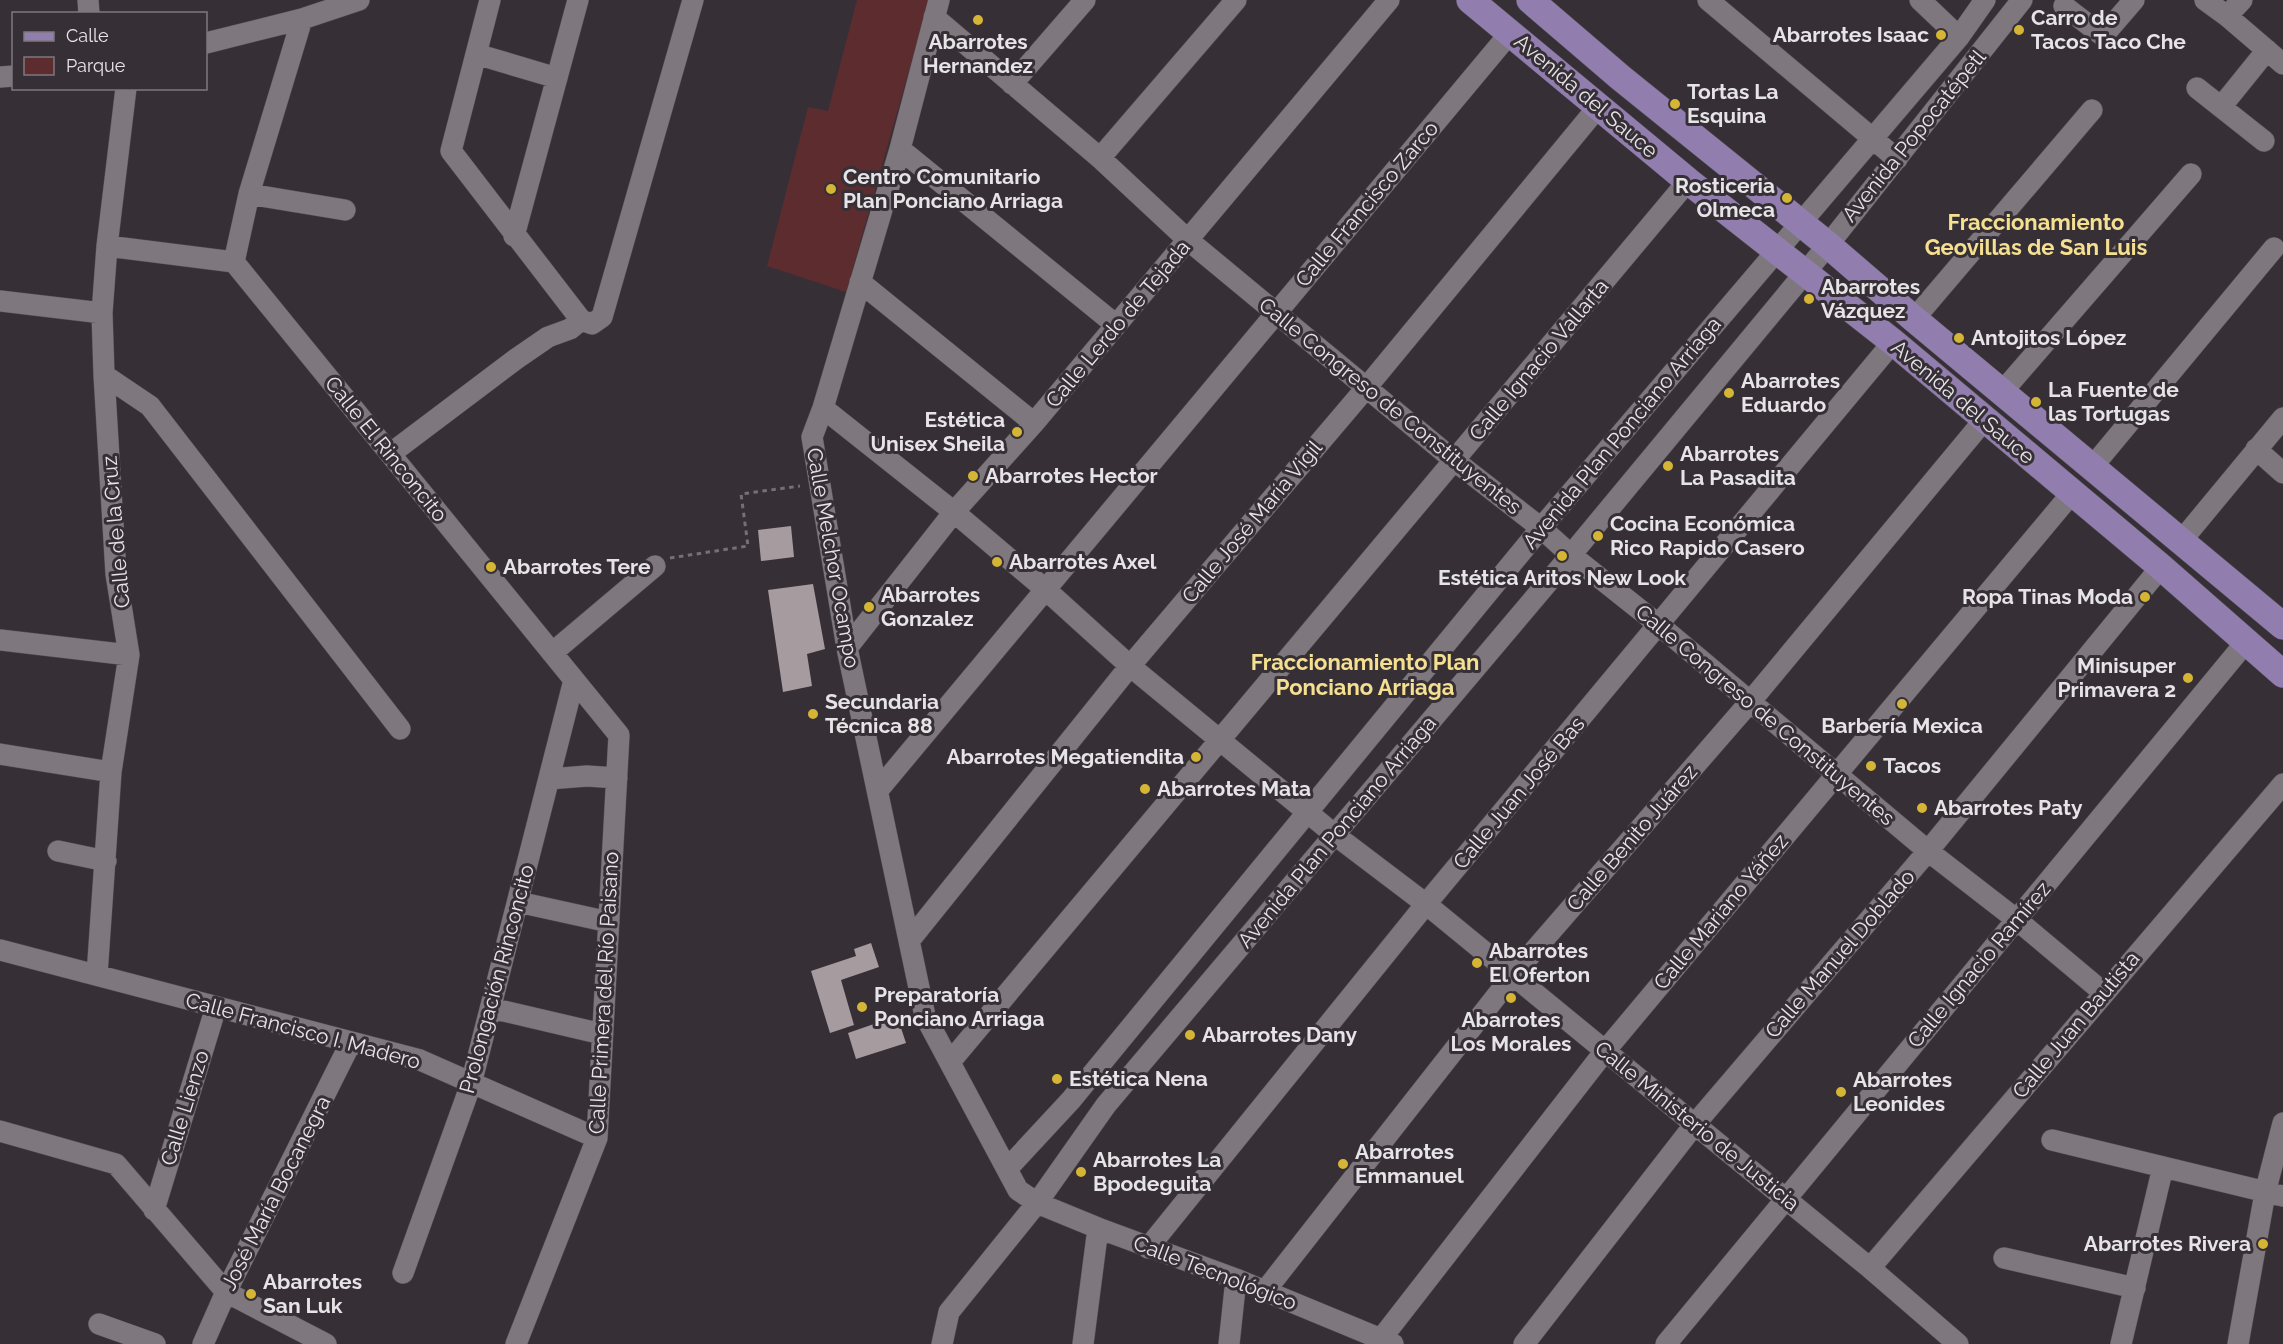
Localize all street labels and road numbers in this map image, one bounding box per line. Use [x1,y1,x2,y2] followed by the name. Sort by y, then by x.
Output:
[1510,28,1663,163] street label: Avenida del Sauce
[1837,44,1991,227] street label: Avenida Popocatépetl
[1290,116,1443,292] street label: Calle Francisco Zarco
[1040,235,1195,412] street label: Calle Lerdo de Tejada
[1464,274,1614,446] street label: Calle Ignacio Vallarta
[1254,292,1527,519] street label: Calle Congreso de Constituyentes
[1517,312,1726,554] street label: Avenida Plan Ponciano Arriaga
[1887,334,2040,469] street label: Avenida del Sauce
[320,371,453,527] street label: Calle El Rinconcito
[1176,435,1327,608] street label: Calle José María Vigil
[802,446,865,670] street label: Calle Melchor Ocampo
[96,455,135,609] street label: Calle de la Cruz
[1631,599,1900,830] street label: Calle Congreso de Constituyentes
[1232,711,1441,953] street label: Avenida Plan Ponciano Arriaga
[1448,711,1590,874] street label: Calle Juan José Bas
[1561,759,1702,916] street label: Calle Benito Juárez
[1648,829,1793,995] street label: Calle Mariano Yáñez
[584,851,623,1135] street label: Calle Primera del Río Paisano
[454,862,539,1096] street label: Prolongación Rinconcito
[1760,864,1920,1043] street label: Calle Manuel Doblado
[1902,877,2055,1053] street label: Calle Ignacio Ramírez
[2007,946,2144,1103] street label: Calle Juan Bautista
[183,987,423,1074] street label: Calle Francisco I. Madero
[1590,1035,1805,1216] street label: Calle Ministerio de Justicia
[155,1047,214,1168] street label: Calle Lienzo
[216,1092,335,1294] street label: José María Bocanegra
[1130,1230,1300,1315] street label: Calle Tecnológico

